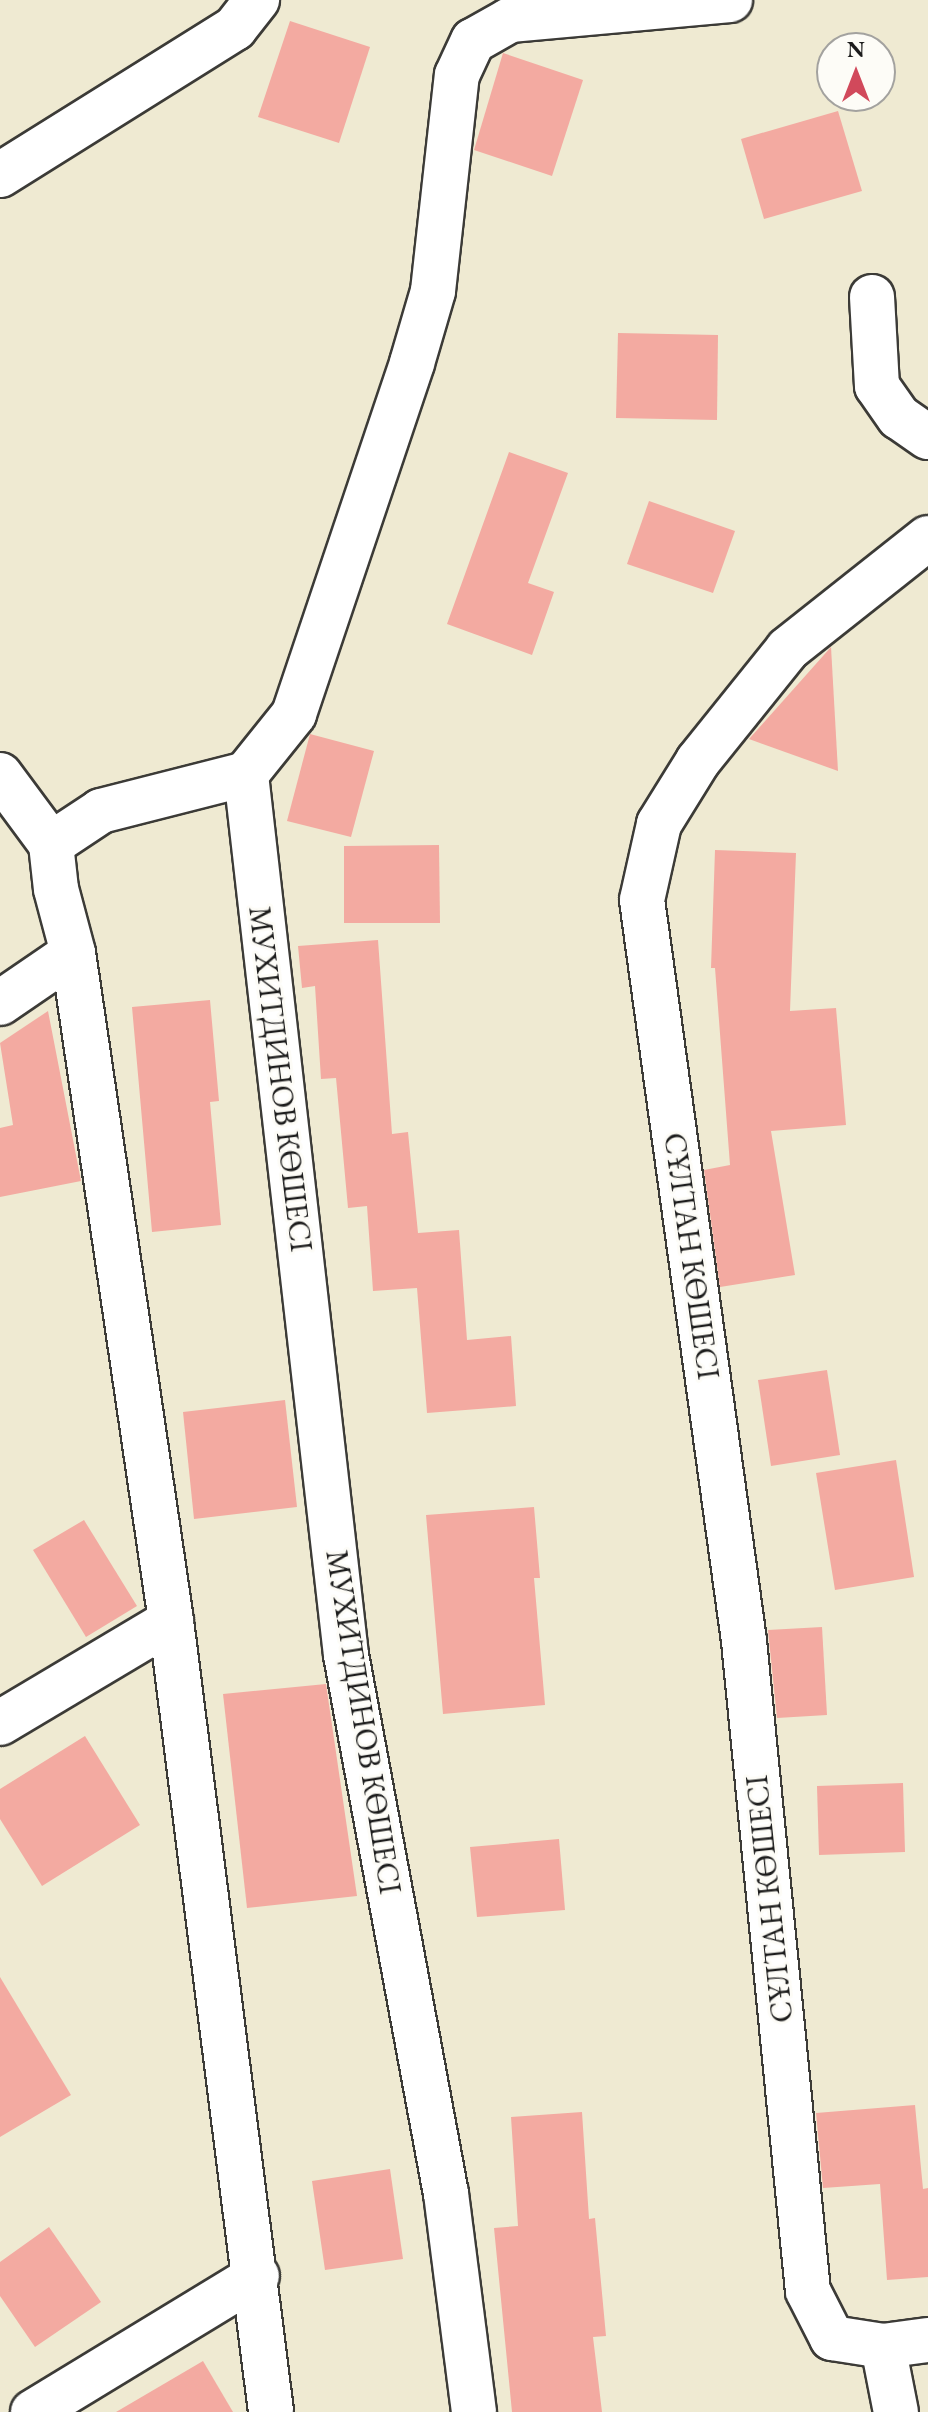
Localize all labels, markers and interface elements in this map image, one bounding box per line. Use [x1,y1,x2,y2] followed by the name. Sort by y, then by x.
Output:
[816,32,896,112] north arrow
[847,35,865,64] text: N
[241,904,319,1254] street label: МУХИТДИНОВ КӨШЕСІ
[656,1131,726,1381] street label: СҰЛТАН КӨШЕСІ
[318,1548,408,1896] street label: МУХИТДИНОВ КӨШЕСІ
[739,1774,801,2024] street label: СҰЛТАН КӨШЕСІ

